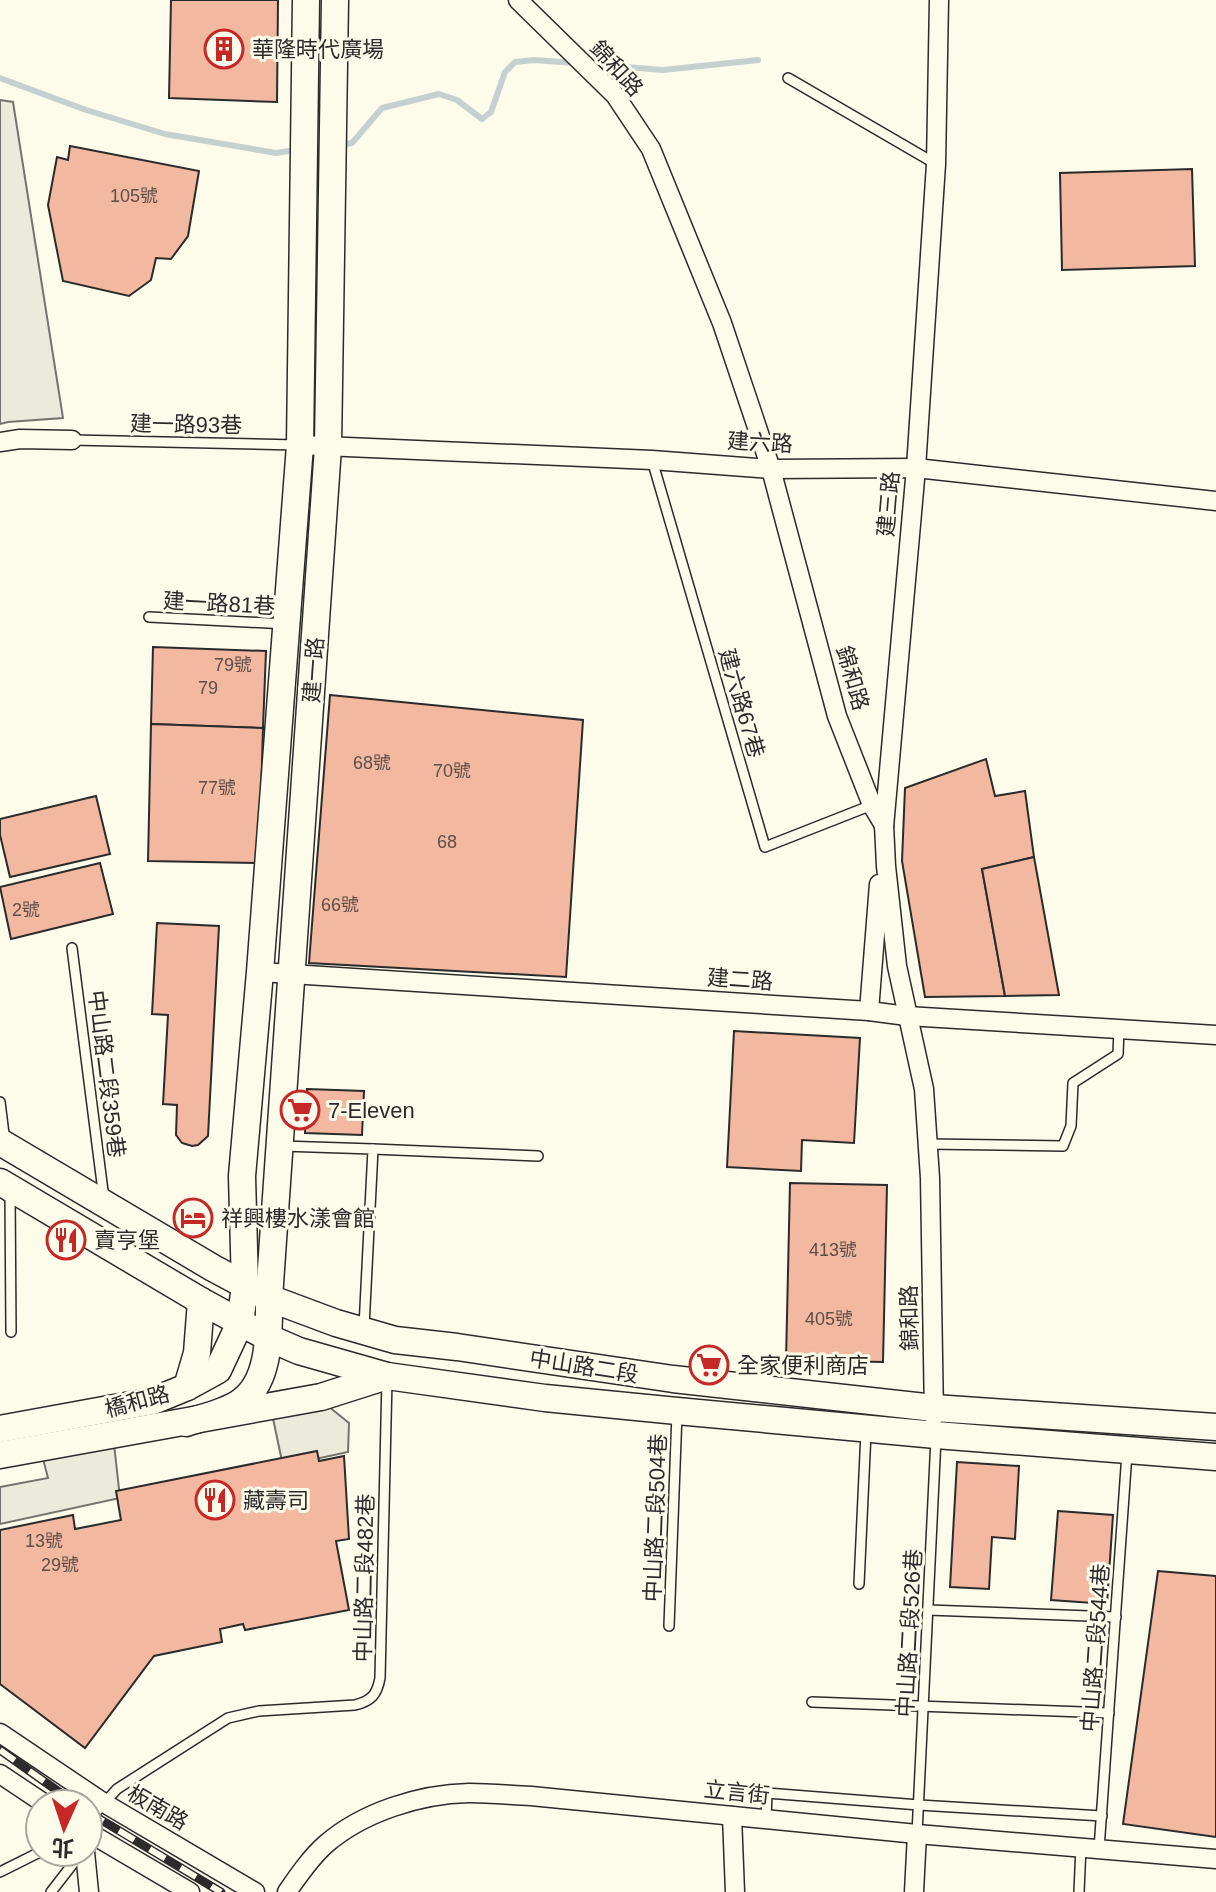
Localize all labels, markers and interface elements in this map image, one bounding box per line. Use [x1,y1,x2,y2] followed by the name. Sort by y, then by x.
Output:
[203,28,245,70] building icon: 華隆時代廣場
[585,35,648,101] street label: 錦和路
[252,37,384,62] place label: 華隆時代廣場
[110,186,158,206] house number: 105號
[130,411,242,438] street label: 建一路93巷
[726,428,794,457] street label: 建六路
[873,470,904,538] street label: 建三路
[162,588,276,619] street label: 建一路81巷
[299,636,328,704] street label: 建一路
[831,643,874,713] street label: 錦和路
[714,646,769,761] street label: 建六路67巷
[214,655,252,675] house number: 79號
[198,678,218,698] house number: 79
[353,753,391,773] house number: 68號
[433,761,471,781] house number: 70號
[198,778,236,798] house number: 77號
[437,832,457,852] house number: 68
[321,895,359,915] house number: 66號
[12,900,40,920] house number: 2號
[706,965,774,994] street label: 建二路
[84,989,129,1159] street label: 中山路二段359巷
[279,1089,321,1131] supermarket icon: 7-Eleven
[328,1098,415,1123] place label: 7-Eleven
[172,1197,214,1239] hotel icon: 祥興樓水漾會館
[221,1206,375,1231] place label: 祥興樓水漾會館
[45,1219,87,1261] restaurant icon: 賣亨堡
[94,1228,160,1253] place label: 賣亨堡
[809,1240,857,1260] house number: 413號
[896,1285,923,1351] street label: 錦和路
[805,1309,853,1329] house number: 405號
[688,1344,730,1386] supermarket icon: 全家便利商店
[528,1346,640,1387] street label: 中山路二段
[737,1353,869,1378] place label: 全家便利商店
[102,1381,172,1422] street label: 橋和路
[640,1433,671,1603] street label: 中山路二段504巷
[194,1479,236,1521] restaurant icon: 藏壽司
[243,1488,309,1513] place label: 藏壽司
[351,1493,378,1663] street label: 中山路二段482巷
[25,1531,63,1551] house number: 13號
[893,1548,926,1718] street label: 中山路二段526巷
[41,1555,79,1575] house number: 29號
[1077,1563,1114,1733] street label: 中山路二段544巷
[703,1777,771,1808] street label: 立言街
[123,1780,193,1835] street label: 板南路
[24,1788,104,1868] north arrow
[51,1834,75,1861] text: 北

